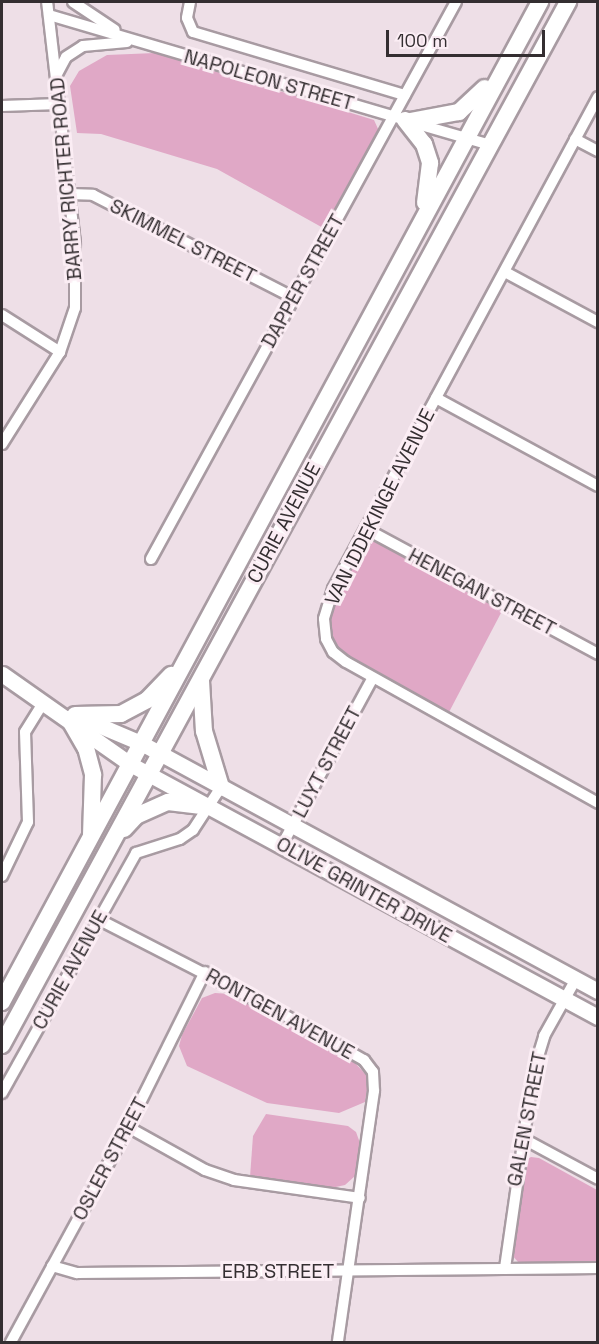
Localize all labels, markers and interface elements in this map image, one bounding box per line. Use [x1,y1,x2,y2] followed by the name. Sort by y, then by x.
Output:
[389,18,548,56] scale bar
[397,29,448,52] text: 100 m
[181,44,357,116] street label: NAPOLEON STREET
[45,76,87,282] street label: BARRY RICHTER ROAD
[106,194,260,288] street label: SKIMMEL STREET
[256,210,350,352] street label: DAPPER STREET
[320,405,440,609] street label: VAN IDDEKINGE AVENUE
[242,459,326,587] street label: CURIE AVENUE
[404,543,560,641] street label: HENEGAN STREET
[287,702,367,822] street label: LUYT STREET
[272,832,456,948] street label: OLIVE GRINTER DRIVE
[27,906,113,1034] street label: CURIE AVENUE
[201,963,359,1065] street label: RONTGEN AVENUE
[502,1050,552,1188] street label: GALEN STREET
[68,1093,152,1225] street label: OSLER STREET
[222,1259,334,1283] street label: ERB STREET

